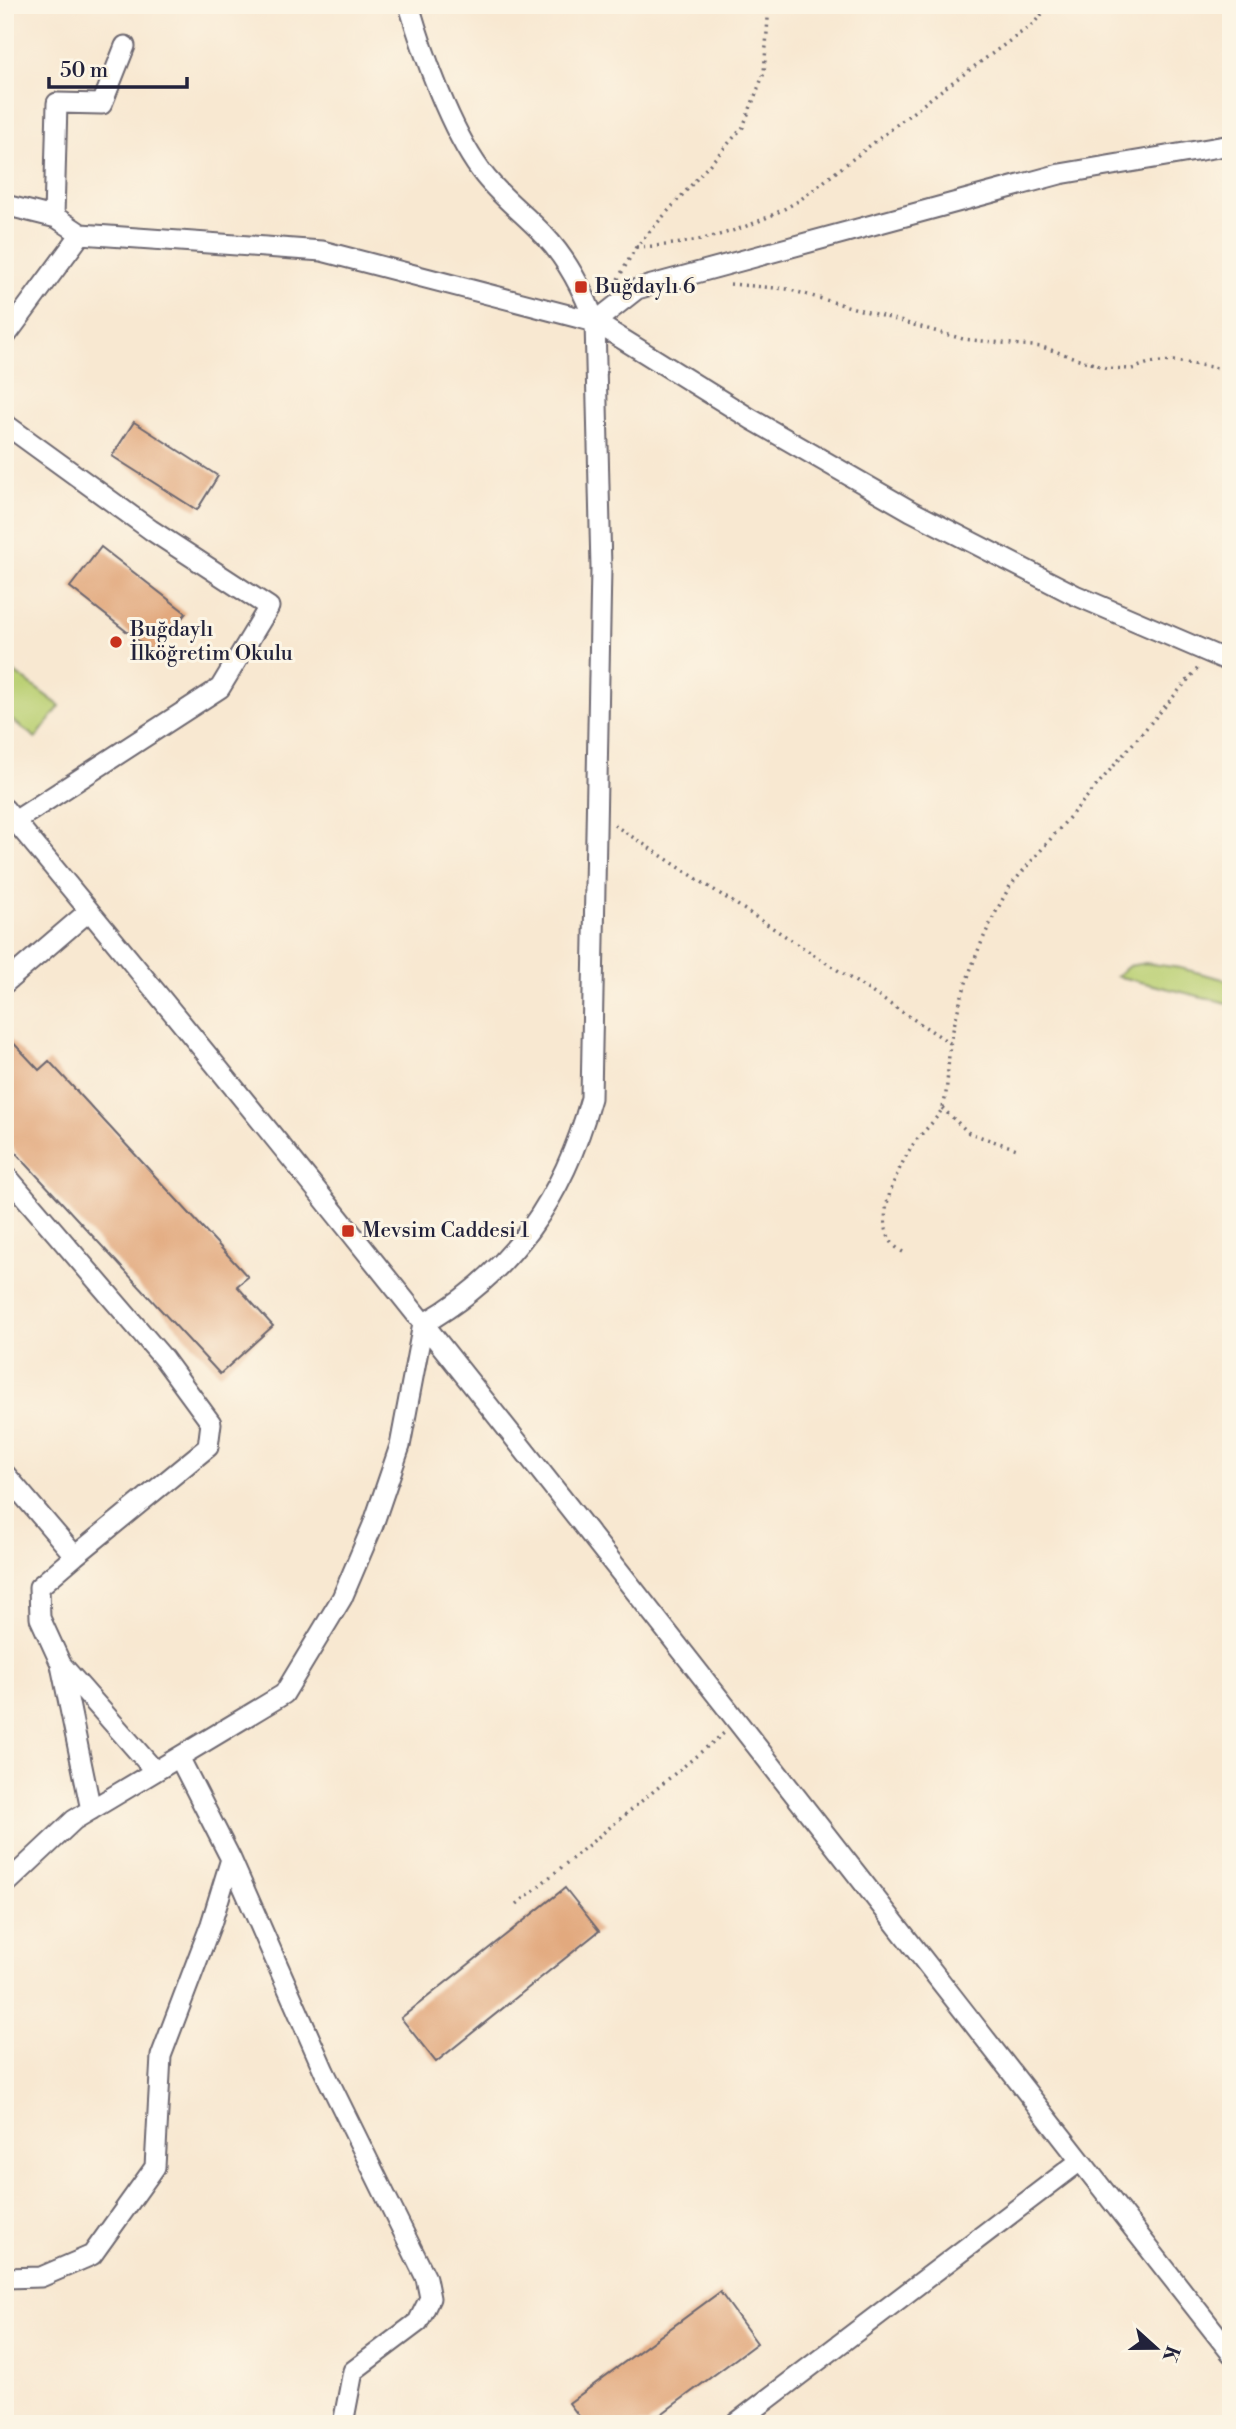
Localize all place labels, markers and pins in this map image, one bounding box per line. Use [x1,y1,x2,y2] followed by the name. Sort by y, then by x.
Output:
[594,274,696,300] place label: Buğdaylı 6
[573,279,589,295] marker: Buğdaylı 6
[129,617,293,667] place label: Buğdaylı İlköğretim Okulu
[108,634,124,650] marker: Buğdaylı İlköğretim Okulu
[362,1218,529,1244] place label: Mevsim Caddesi 1
[340,1223,356,1239] marker: Mevsim Caddesi 1

